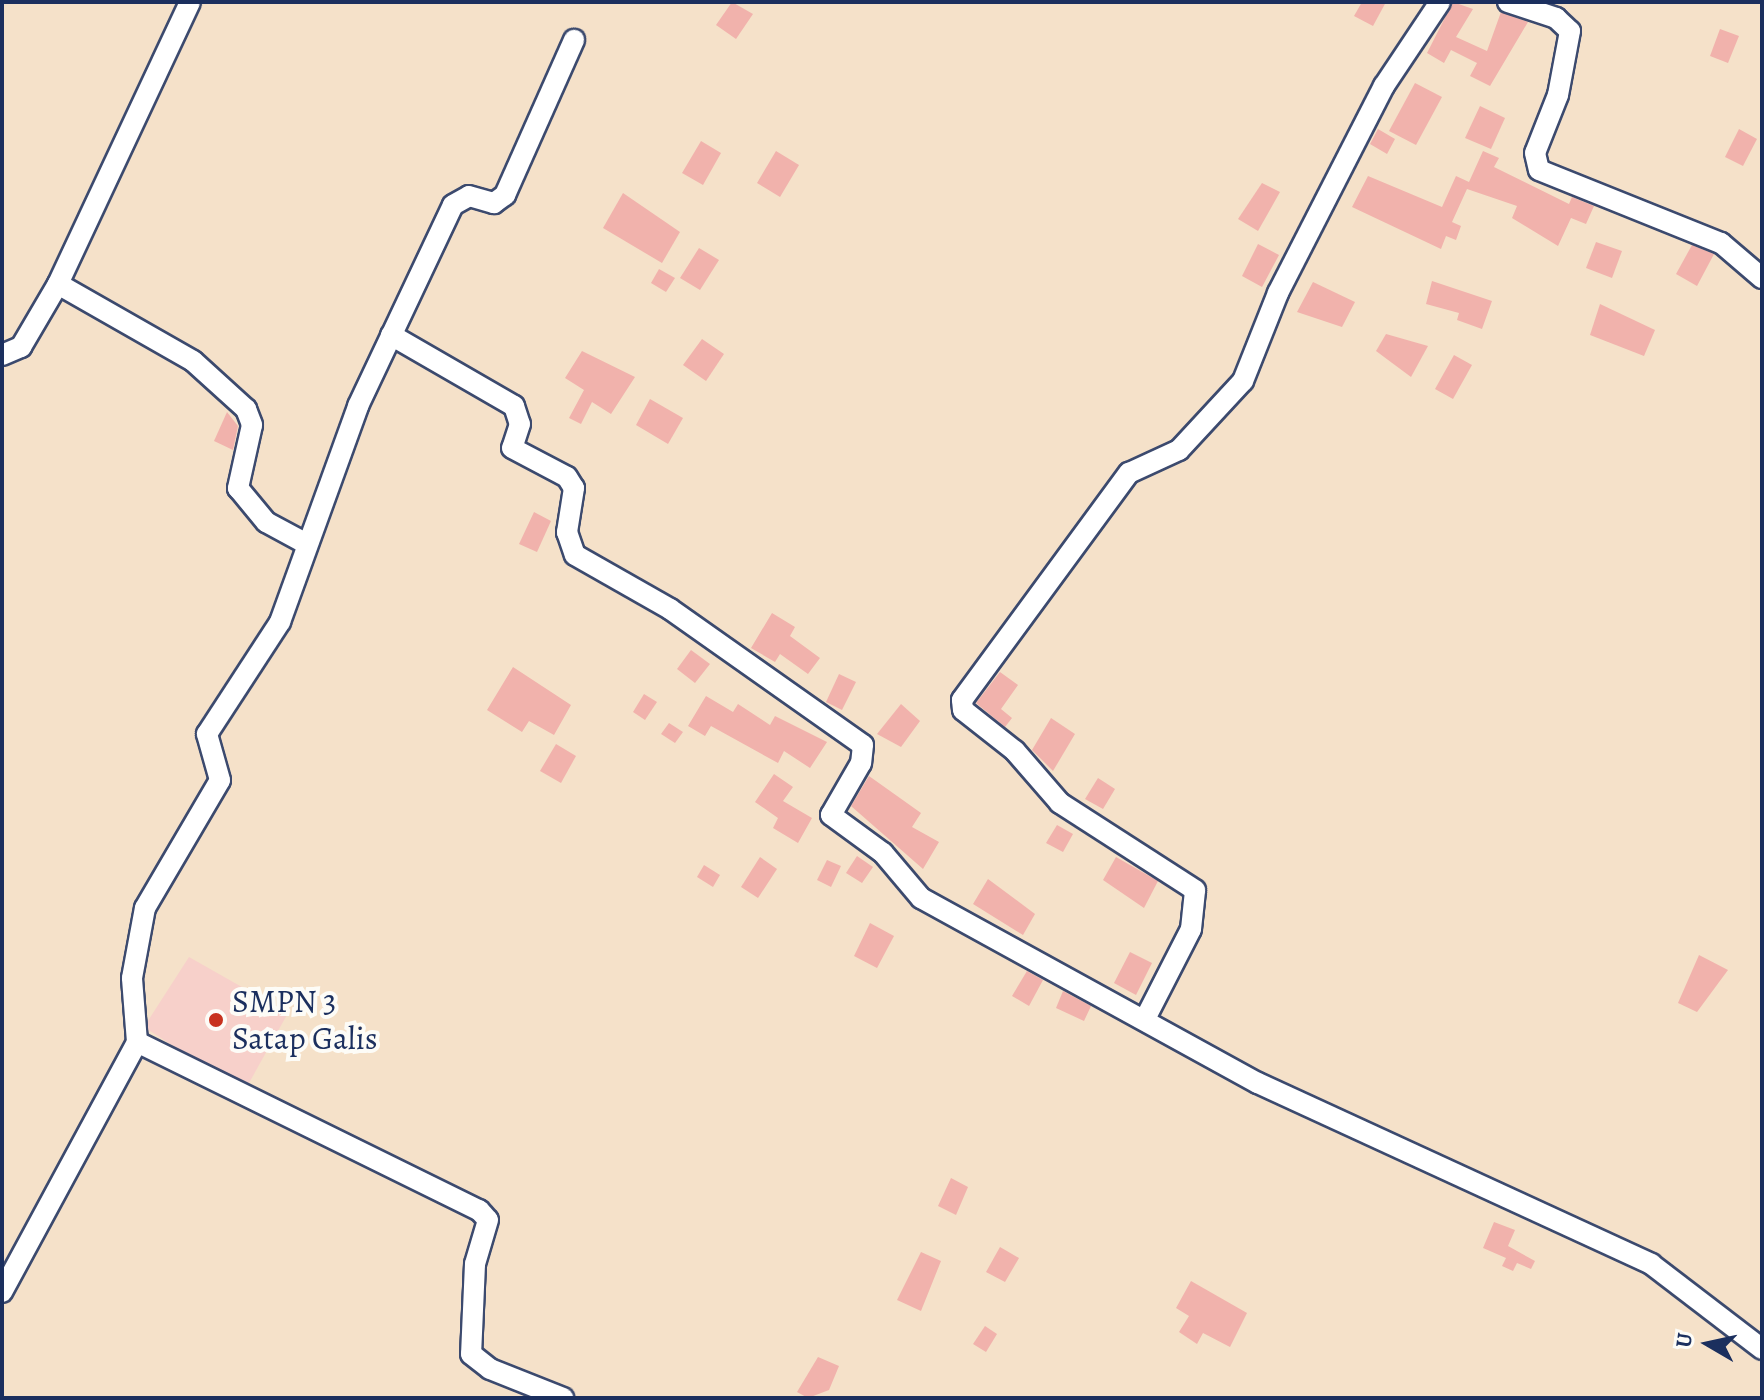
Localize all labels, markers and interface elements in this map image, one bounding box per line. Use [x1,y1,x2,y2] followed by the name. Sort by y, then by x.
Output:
[232,983,378,1058] place label: SMPN 3 Satap Galis
[207,1011,225,1029] marker: SMPN 3 Satap Galis
[1668,1304,1748,1384] north arrow
[1668,1331,1700,1350] text: U

